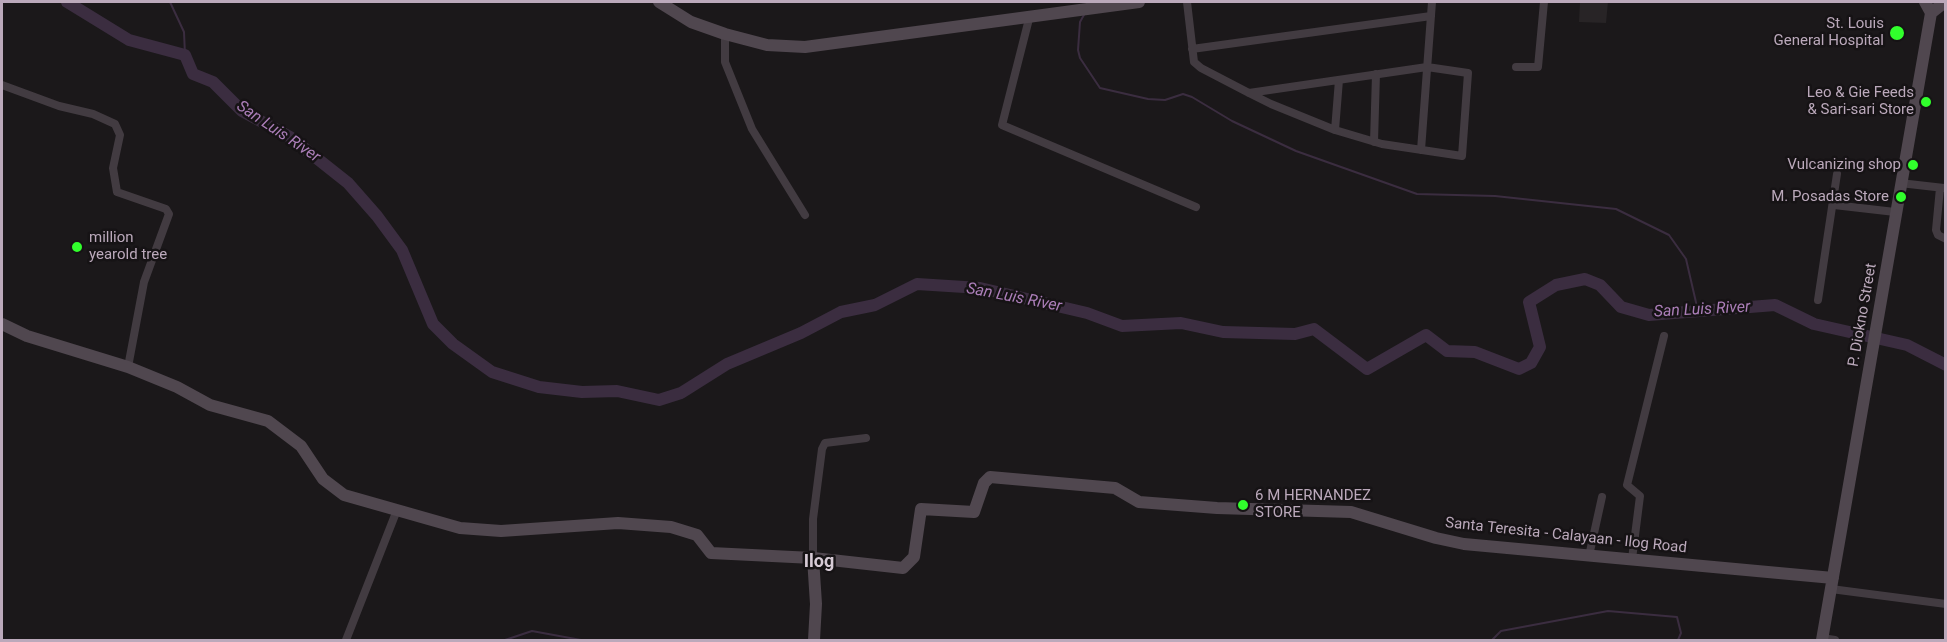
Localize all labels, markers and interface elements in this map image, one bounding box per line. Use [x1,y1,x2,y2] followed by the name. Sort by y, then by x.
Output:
[1773,15,1884,50] place label: St. Louis General Hospital
[1888,24,1906,42] marker: St. Louis General Hospital
[1807,84,1914,119] place label: Leo & Gie Feeds & Sari-sari Store
[1919,95,1933,109] marker: Leo & Gie Feeds & Sari-sari Store
[233,97,323,167] water label: San Luis River
[1787,156,1901,174] place label: Vulcanizing shop
[1906,158,1920,172] marker: Vulcanizing shop
[1771,188,1889,206] place label: M. Posadas Store
[1894,190,1908,204] marker: M. Posadas Store
[89,229,167,264] place label: million yearold tree
[70,240,84,254] marker: million yearold tree
[1845,262,1881,368] street label: P. Diokno Street
[965,279,1063,317] water label: San Luis River
[1653,298,1751,322] water label: San Luis River
[1255,487,1371,522] place label: 6 M HERNANDEZ STORE
[1236,498,1250,512] marker: 6 M HERNANDEZ STORE
[1444,514,1688,558] street label: Santa Teresita - Calayaan - Ilog Road
[804,551,834,573] district label: Ilog

